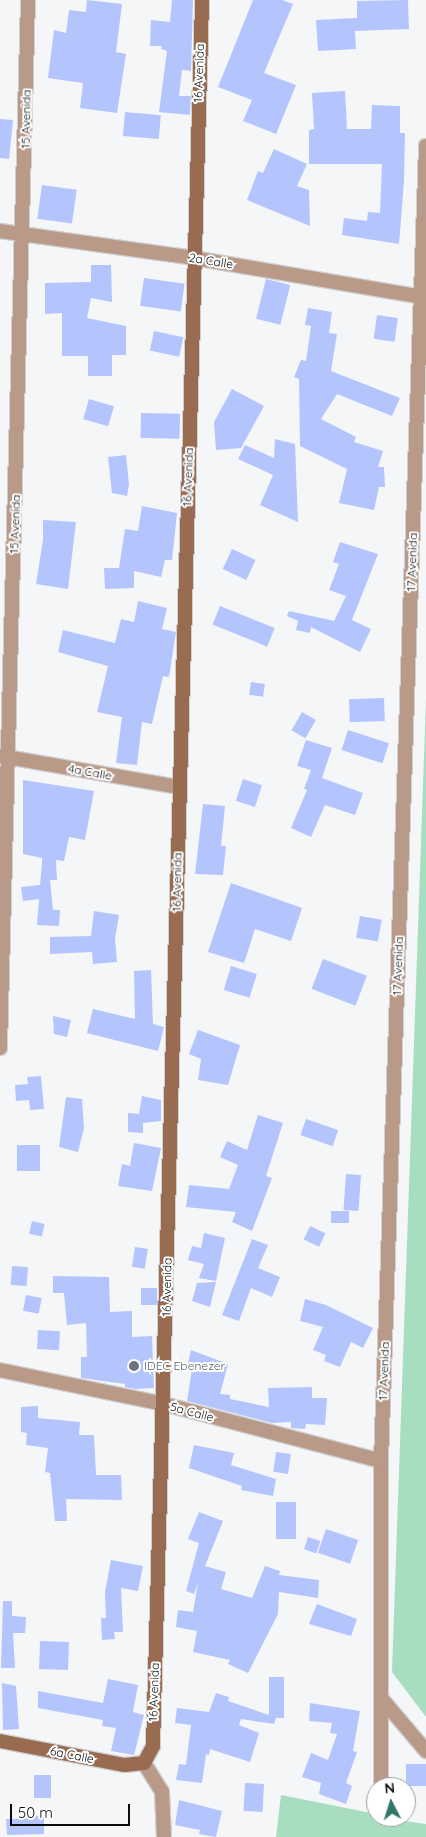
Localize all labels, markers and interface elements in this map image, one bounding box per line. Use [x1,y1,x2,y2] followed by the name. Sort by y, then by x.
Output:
[191,43,207,103] street label: 16 Avenida
[18,89,34,149] street label: 15 Avenida
[188,250,234,272] street label: 2a Calle
[180,447,196,507] street label: 16 Avenida
[7,494,23,554] street label: 15 Avenida
[404,533,420,591] street label: 17 Avenida
[67,761,113,783] street label: 4a Calle
[169,853,185,911] street label: 16 Avenida
[390,937,406,995] street label: 17 Avenida
[159,1258,175,1316] street label: 16 Avenida
[376,1342,392,1400] street label: 17 Avenida
[144,1359,225,1373] place label: IDEC Ebenezer
[128,1360,140,1372] marker: IDEC Ebenezer
[169,1399,215,1425] street label: 5a Calle
[146,1662,162,1722] street label: 16 Avenida
[49,1744,95,1766] street label: 6a Calle
[366,1777,416,1827] north arrow
[384,1779,396,1797] text: N
[12,1794,132,1826] scale bar
[18,1803,53,1822] text: 50 m

